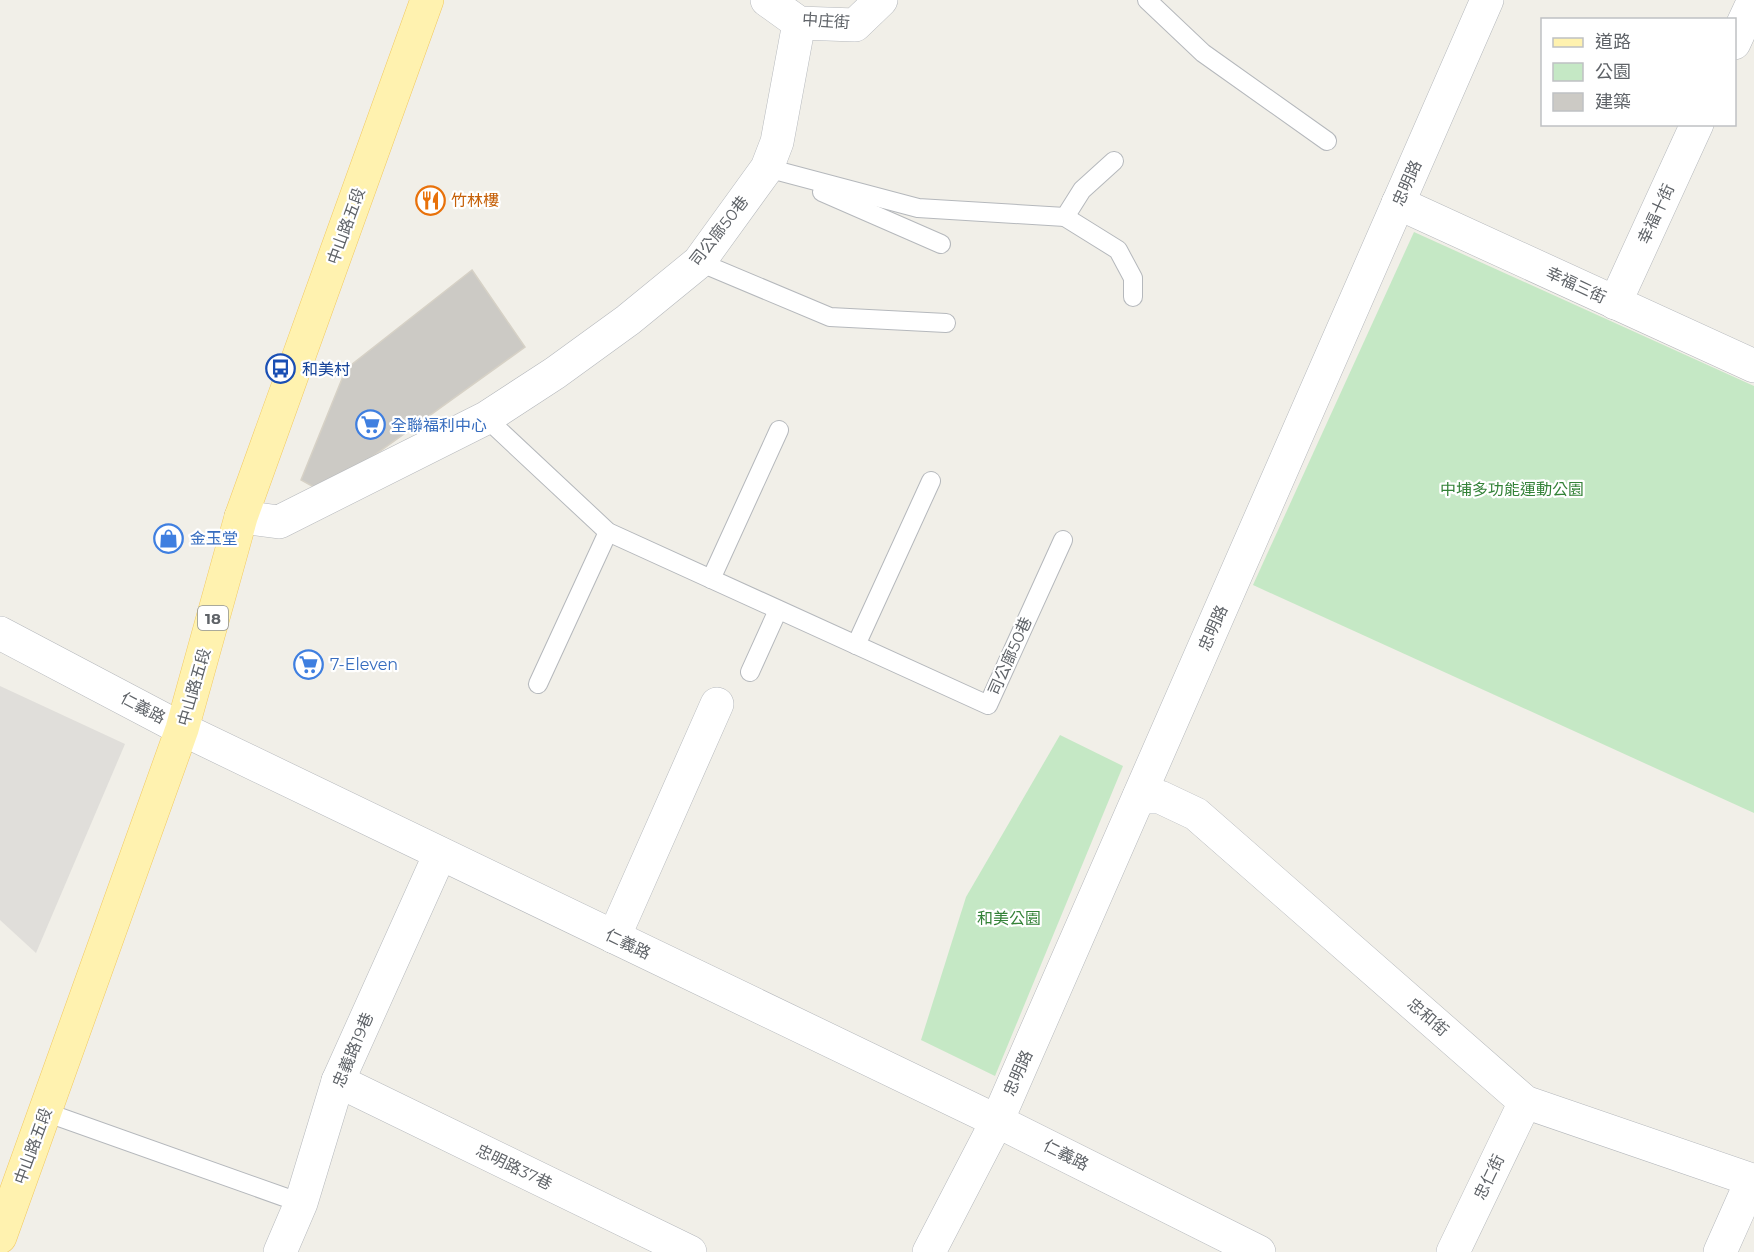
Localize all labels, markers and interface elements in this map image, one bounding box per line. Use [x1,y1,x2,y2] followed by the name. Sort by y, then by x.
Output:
[801,10,851,32] street label: 中庄街
[1541,18,1736,126] legend
[1595,31,1631,53] text: 道路
[1595,61,1631,83] text: 公園
[1595,91,1631,113] text: 建築
[1389,157,1425,209] street label: 忠明路
[1634,181,1678,247] street label: 幸福十街
[414,184,446,216] restaurant icon: 竹林樓
[323,185,369,267] street label: 中山路五段
[451,191,499,210] place label: 竹林樓
[686,192,752,270] street label: 司公廍50巷
[1543,263,1609,307] street label: 幸福三街
[265,353,297,385] bus stop icon: 和美村
[302,360,350,379] place label: 和美村
[354,409,386,441] supermarket icon: 全聯福利中心
[391,416,487,435] place label: 全聯福利中心
[1440,480,1584,499] park label: 中埔多功能運動公園
[153,522,185,554] shop icon: 金玉堂
[190,529,238,548] place label: 金玉堂
[1195,602,1231,654] street label: 忠明路
[198,606,228,630] road number: 18
[984,614,1036,698] street label: 司公廍50巷
[174,646,214,728] street label: 中山路五段
[293,648,325,680] supermarket icon: 7-Eleven
[330,655,398,674] place label: 7-Eleven
[117,688,169,728] street label: 仁義路
[977,909,1041,928] park label: 和美公園
[602,925,654,963] street label: 仁義路
[1404,994,1452,1040] street label: 忠和街
[329,1010,377,1090] street label: 忠義路19巷
[1000,1047,1036,1099] street label: 忠明路
[10,1105,56,1187] street label: 中山路五段
[1040,1136,1092,1174] street label: 仁義路
[473,1140,555,1194] street label: 忠明路37巷
[1470,1151,1508,1203] street label: 忠仁街

